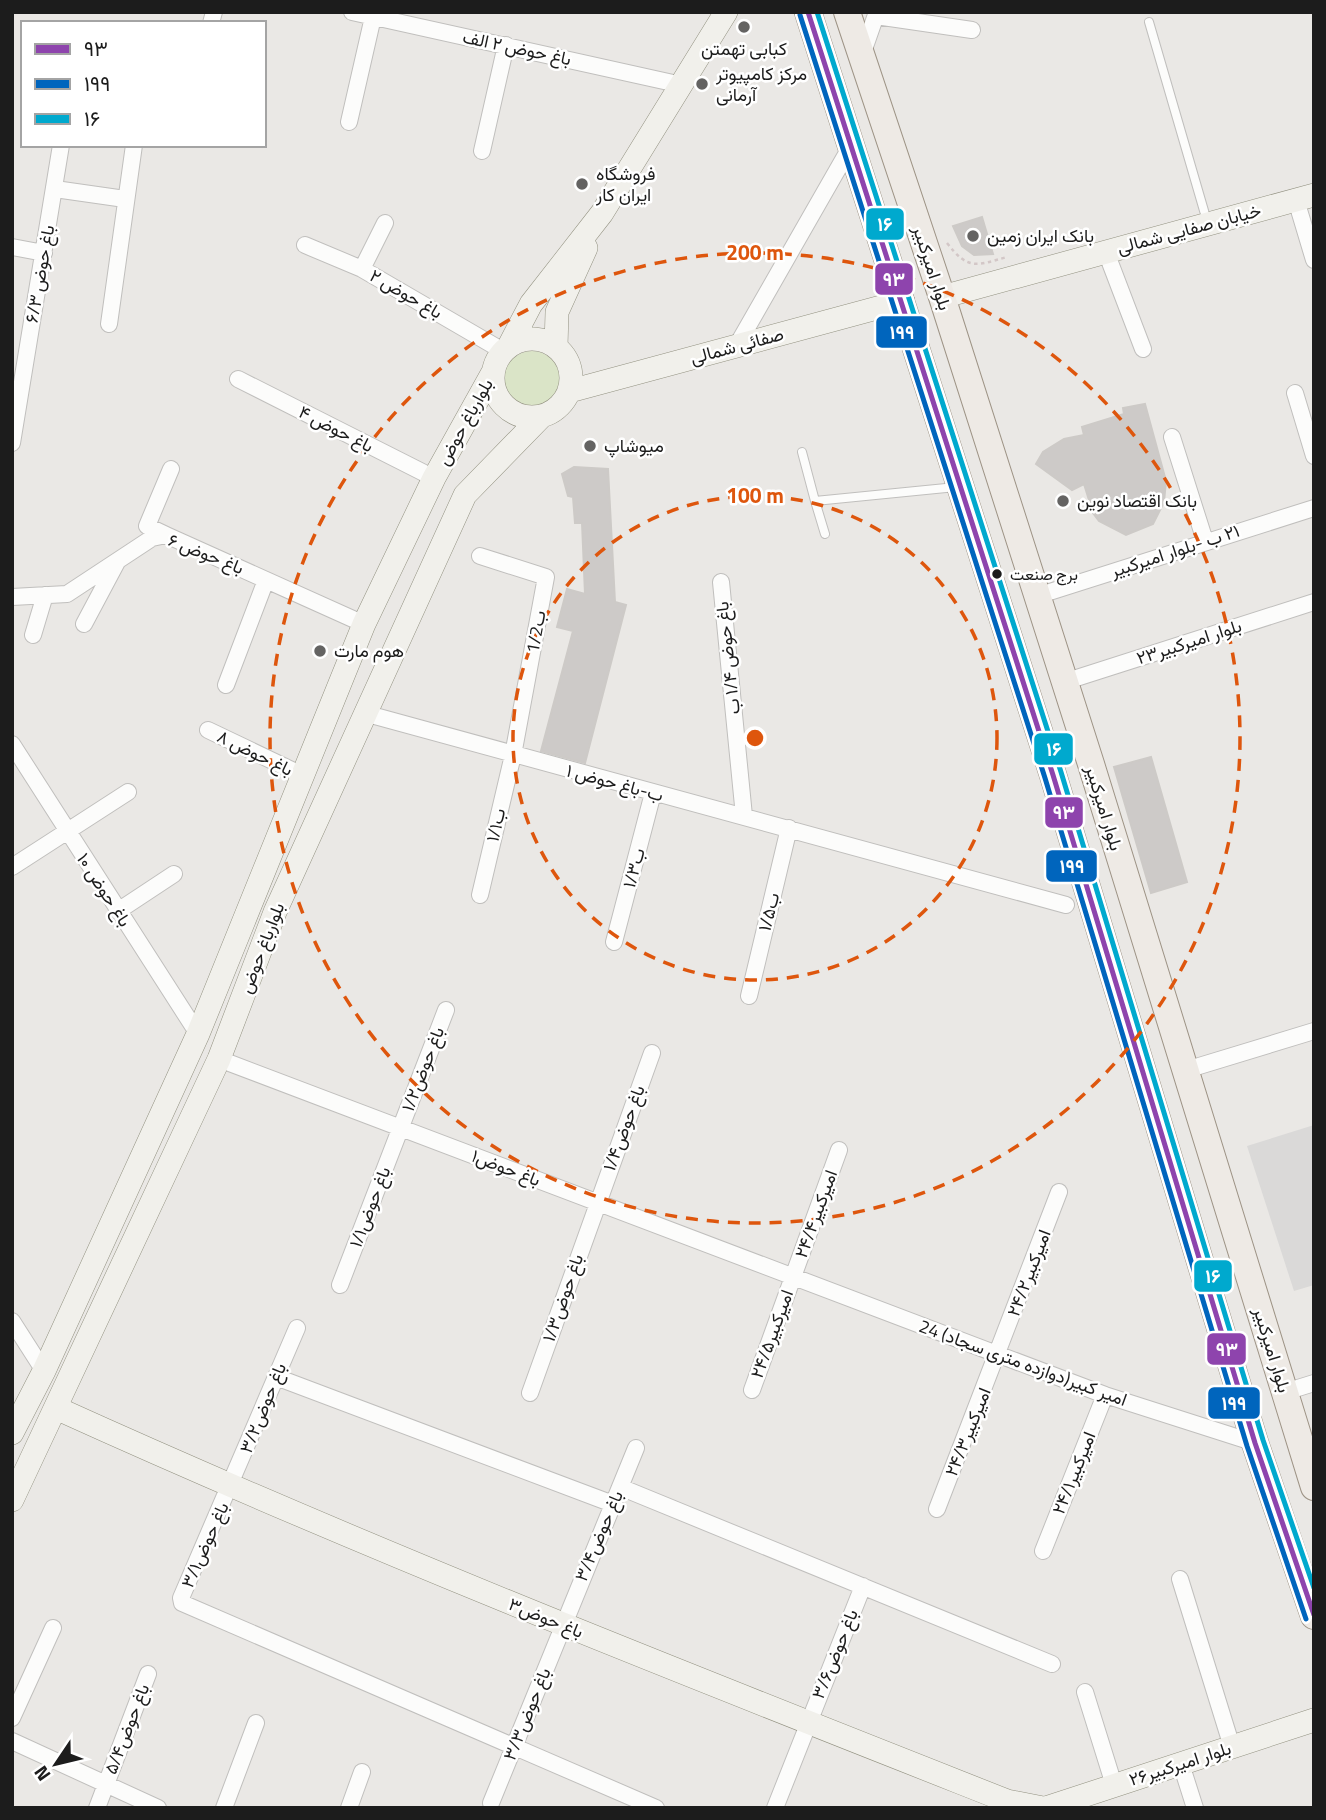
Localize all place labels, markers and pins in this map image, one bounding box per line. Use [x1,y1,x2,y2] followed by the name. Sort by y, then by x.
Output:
[736,19,752,35] marker: کبابی تهمتن
[701,35,787,62] place label: کبابی تهمتن
[715,60,807,108] place label: مرکز کامپیوتر آرمانی
[694,76,710,92] marker: مرکز کامپیوتر آرمانی
[595,160,655,208] place label: فروشگاه ایران کار
[574,176,590,192] marker: فروشگاه ایران کار
[987,222,1094,249] place label: بانک ایران زمین
[965,228,981,244] marker: بانک ایران زمین
[604,432,664,459] place label: میوشاپ
[582,438,598,454] marker: میوشاپ
[1077,487,1197,514] place label: بانک اقتصاد نوین
[1055,493,1071,509] marker: بانک اقتصاد نوین
[1010,562,1078,586] place label: برج صنعت
[990,567,1004,581] marker: برج صنعت
[334,637,404,664] place label: هوم مارت
[312,643,328,659] marker: هوم مارت
[743,726,767,750] centre of rings

